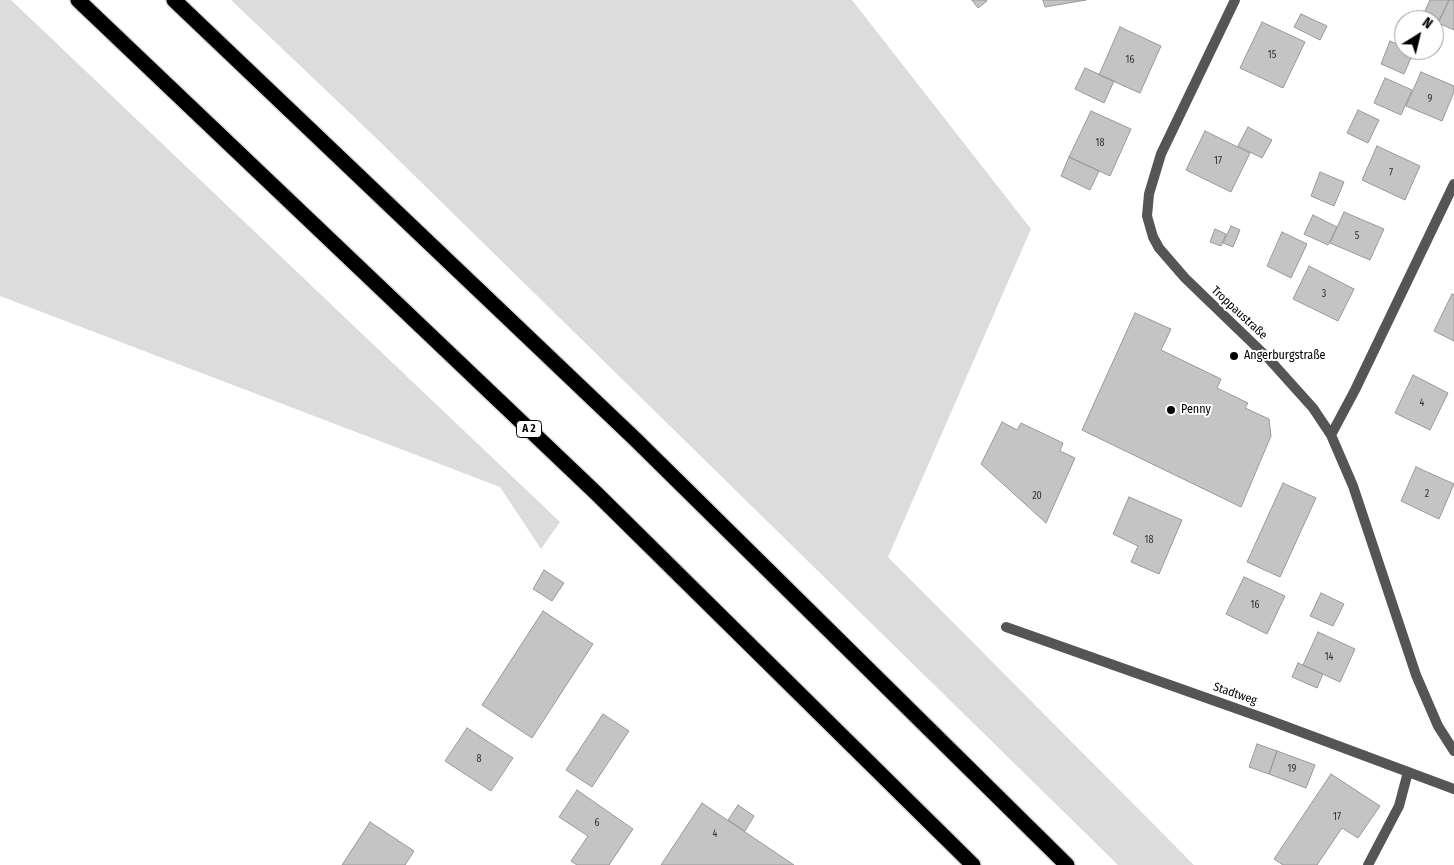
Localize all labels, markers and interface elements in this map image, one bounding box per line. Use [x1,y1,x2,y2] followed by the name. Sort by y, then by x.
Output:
[1394,10,1444,60] north arrow
[1419,14,1436,33] text: N
[1268,49,1276,61] house number: 15
[1126,54,1134,66] house number: 16
[1428,93,1432,105] house number: 9
[1096,137,1104,149] house number: 18
[1214,155,1222,167] house number: 17
[1389,167,1393,179] house number: 7
[1355,230,1359,242] house number: 5
[1208,283,1270,343] street label: Troppaustraße
[1322,288,1326,300] house number: 3
[1244,349,1326,363] place label: Angerburgstraße
[1228,350,1240,362] marker: Angerburgstraße
[1420,397,1424,409] house number: 4
[1181,403,1211,417] place label: Penny
[1165,404,1177,416] marker: Penny
[516,420,542,438] road number: A 2
[1425,488,1429,500] house number: 2
[1032,490,1042,502] house number: 20
[1145,534,1153,546] house number: 18
[1251,599,1259,611] house number: 16
[1325,651,1333,663] house number: 14
[1211,680,1259,708] street label: Stadtweg
[477,753,481,765] house number: 8
[1288,763,1296,775] house number: 19
[1333,811,1341,823] house number: 17
[595,817,599,829] house number: 6
[713,828,717,840] house number: 4

